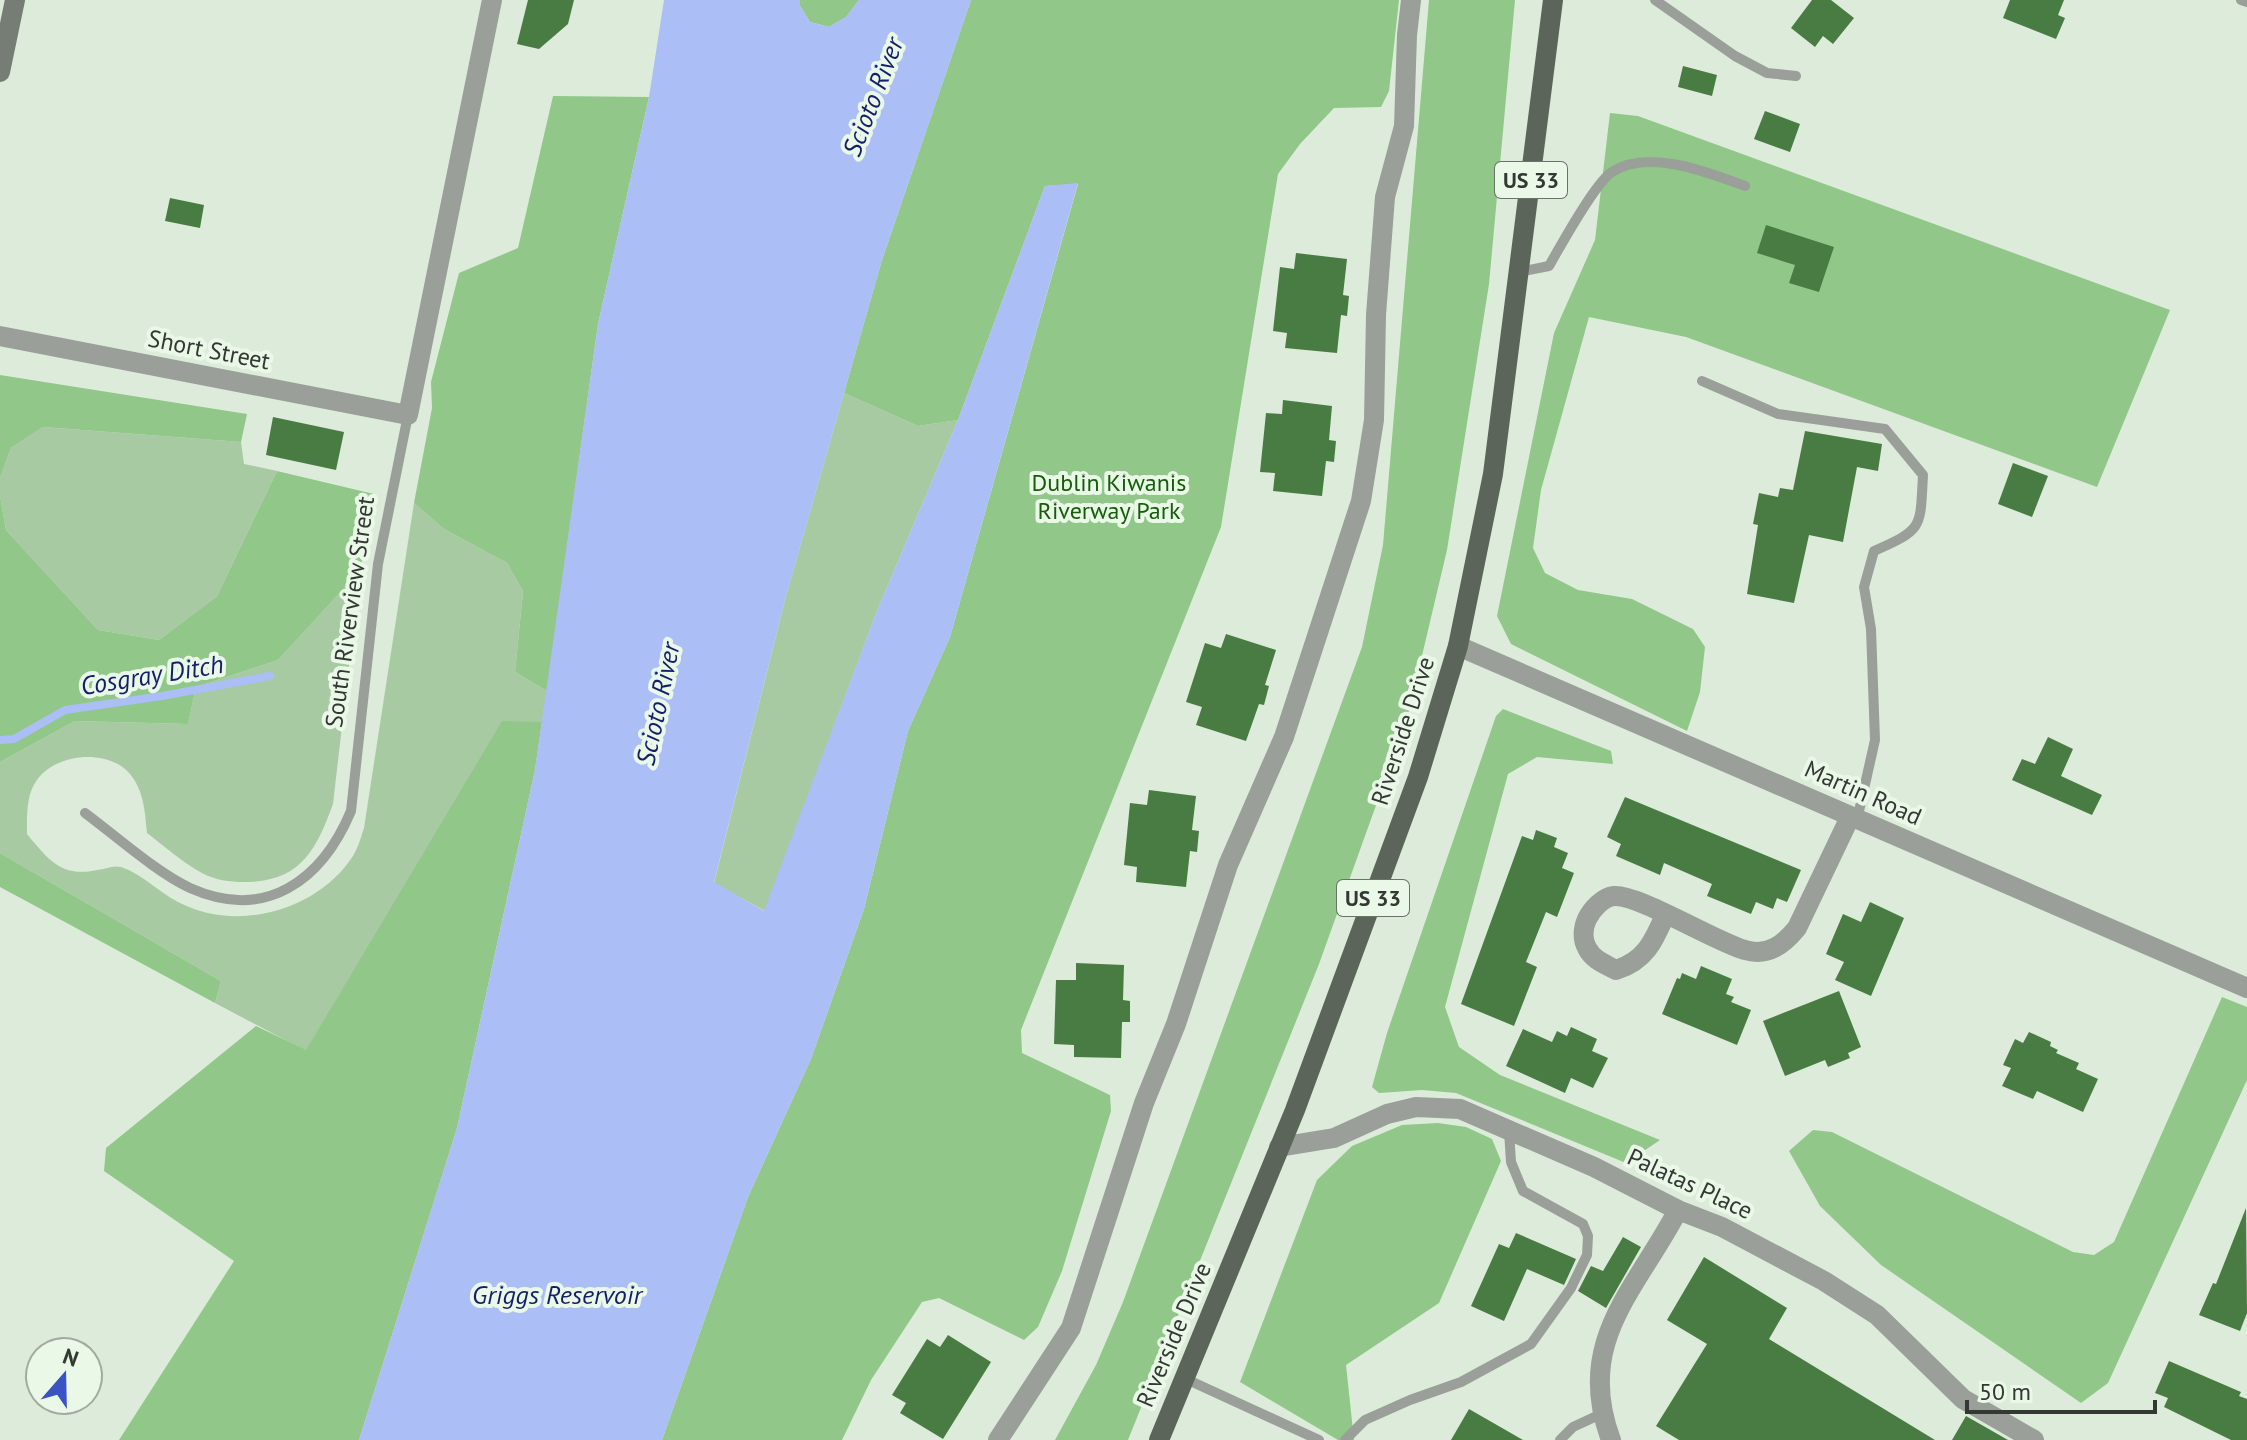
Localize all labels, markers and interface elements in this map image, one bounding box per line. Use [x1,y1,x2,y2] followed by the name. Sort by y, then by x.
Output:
[835,31,911,161] water label: Scioto River
[1495,162,1567,198] road number: US 33
[146,323,273,377] street label: Short Street
[1032,467,1186,526] park label: Dublin Kiwanis Riverway Park
[318,494,381,730] street label: South Riverview Street
[628,638,687,768] water label: Scioto River
[78,647,226,702] water label: Cosgray Ditch
[1364,653,1441,809] street label: Riverside Drive
[1800,753,1926,832] street label: Martin Road
[1337,880,1409,916] road number: US 33
[1623,1141,1758,1226] street label: Palatas Place
[1129,1258,1218,1412] street label: Riverside Drive
[472,1278,643,1311] water label: Griggs Reservoir
[24,1336,104,1416] north arrow
[59,1342,82,1373] text: N
[1967,1364,2155,1414] scale bar
[1979,1376,2031,1407] text: 50 m

